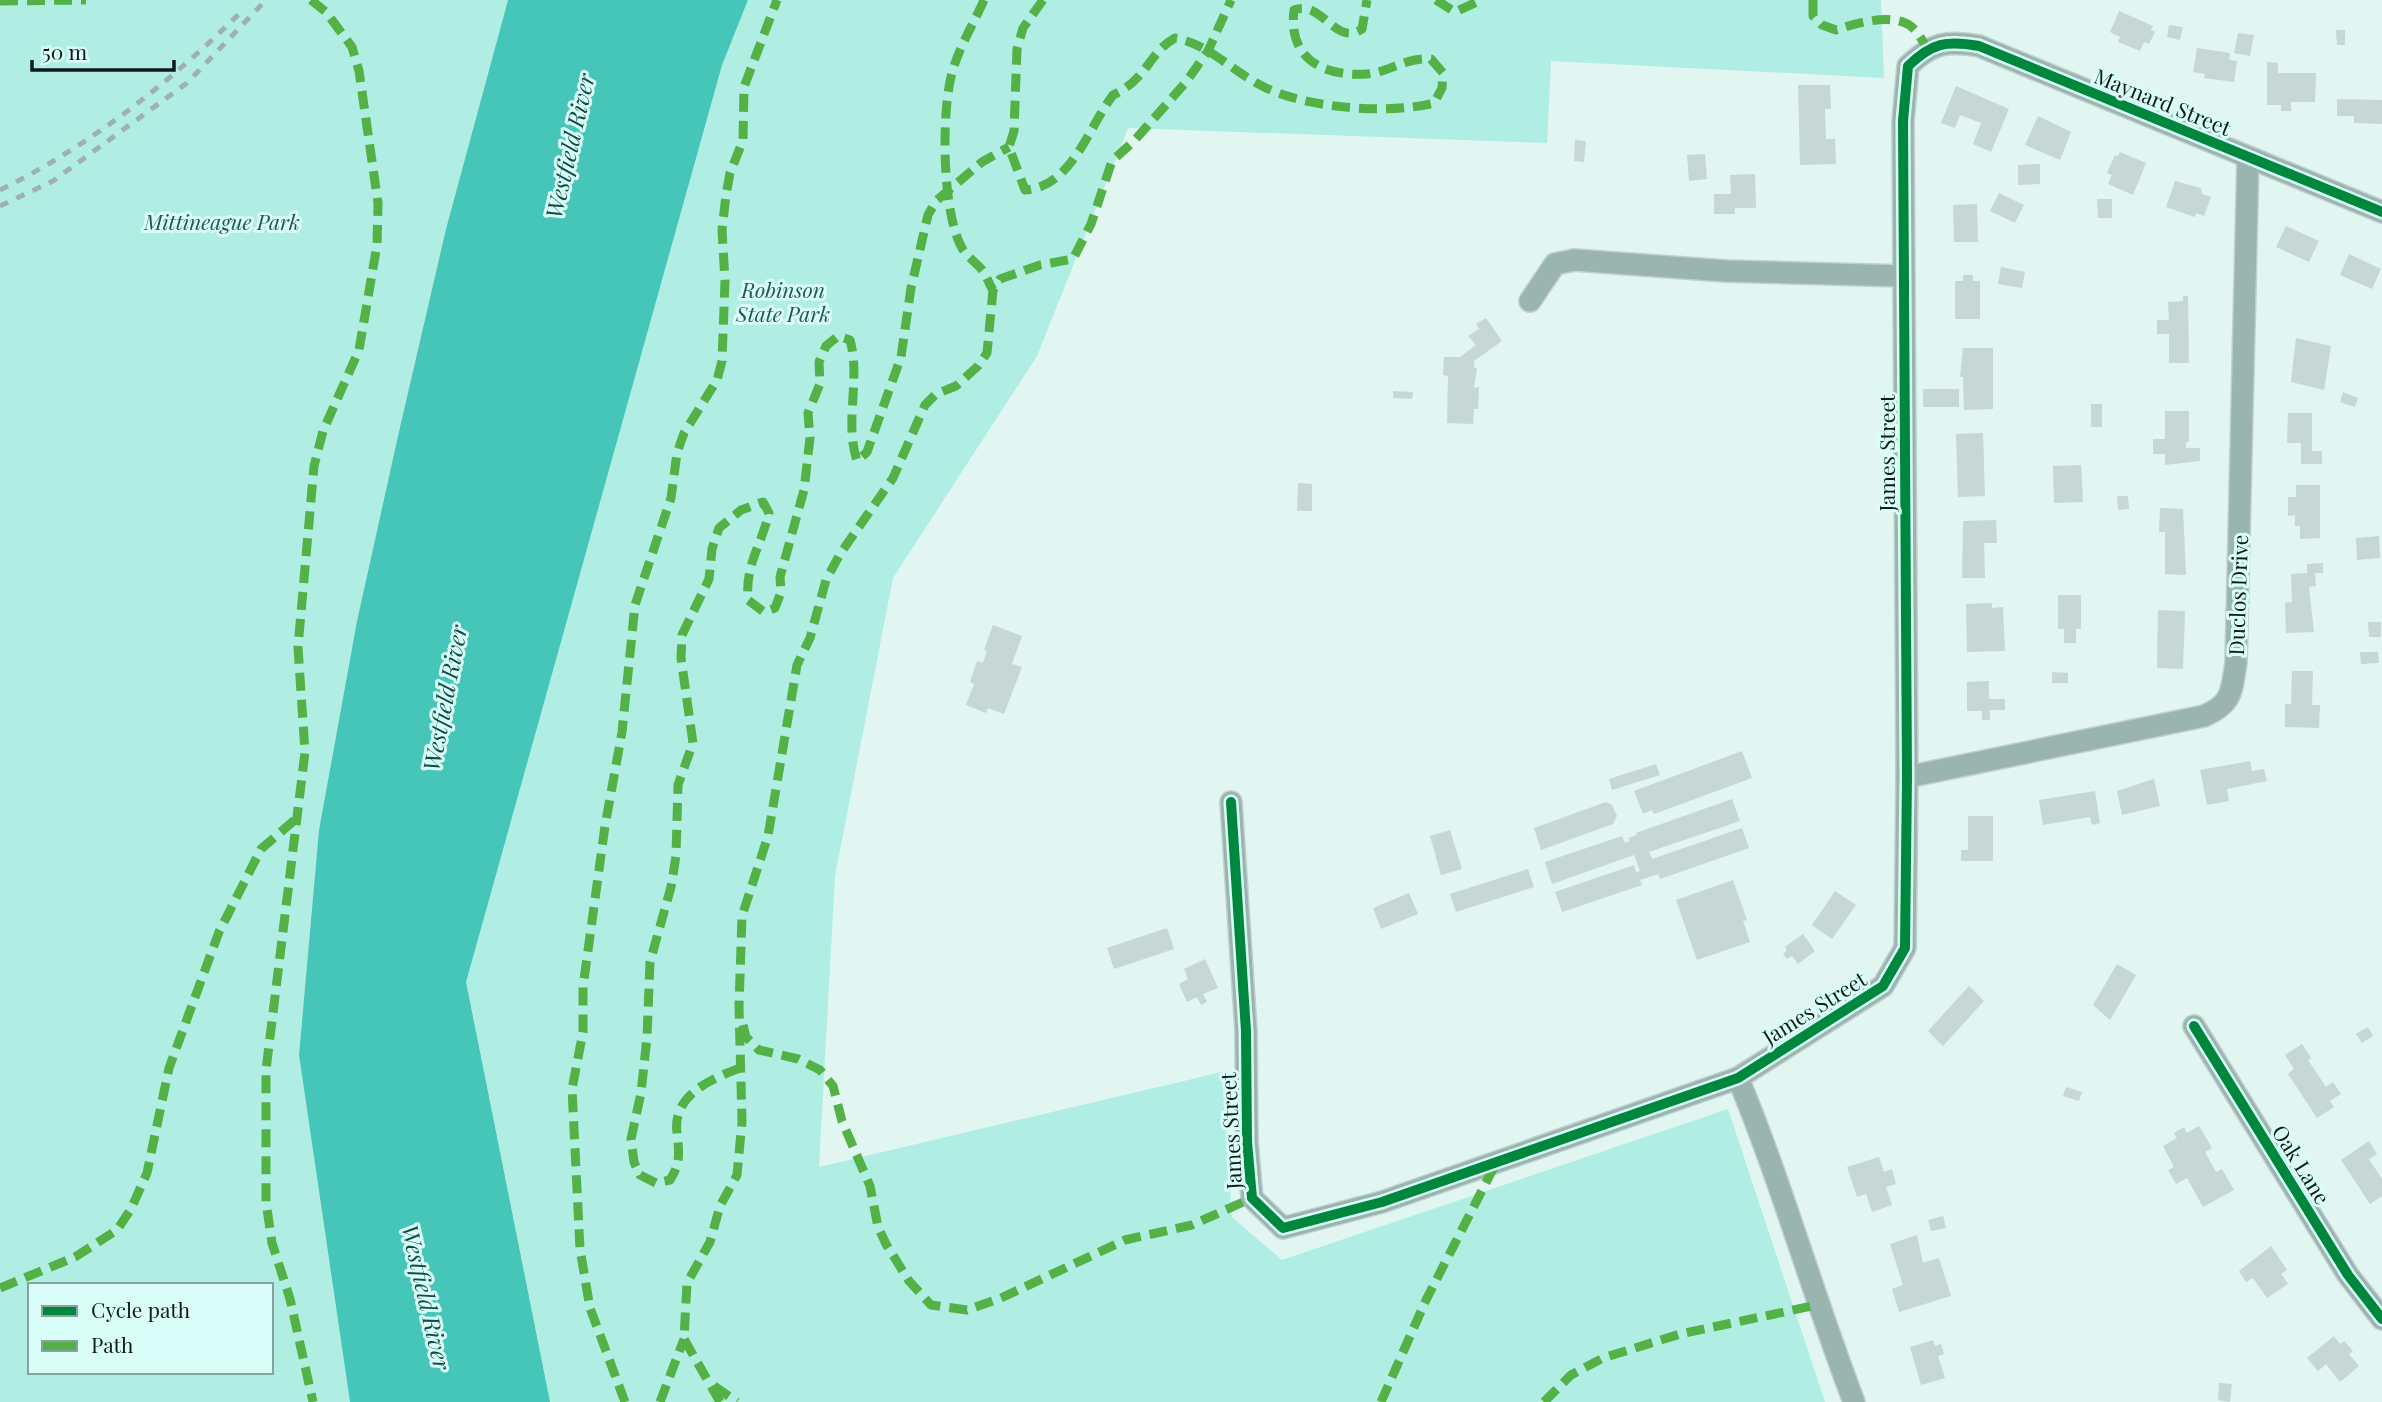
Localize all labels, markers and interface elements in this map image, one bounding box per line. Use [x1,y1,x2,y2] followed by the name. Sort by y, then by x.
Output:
[32,28,173,72] scale bar
[42,37,88,65] text: 50 m
[2091,61,2236,141] street label: Maynard Street
[537,69,601,222] water label: Westfield River
[143,207,300,235] park label: Mittineague Park
[735,275,830,327] park label: Robinson State Park
[1872,394,1900,513] street label: James Street
[2221,534,2253,656] street label: Duclos Drive
[415,621,474,774] water label: Westfield River
[1756,964,1872,1050] street label: James Street
[1213,1071,1247,1191] street label: James Street
[2267,1119,2337,1209] street label: Oak Lane
[395,1221,459,1374] water label: Westfield River
[28,1283,273,1374] legend
[91,1295,191,1323] text: Cycle path
[91,1330,134,1358] text: Path

